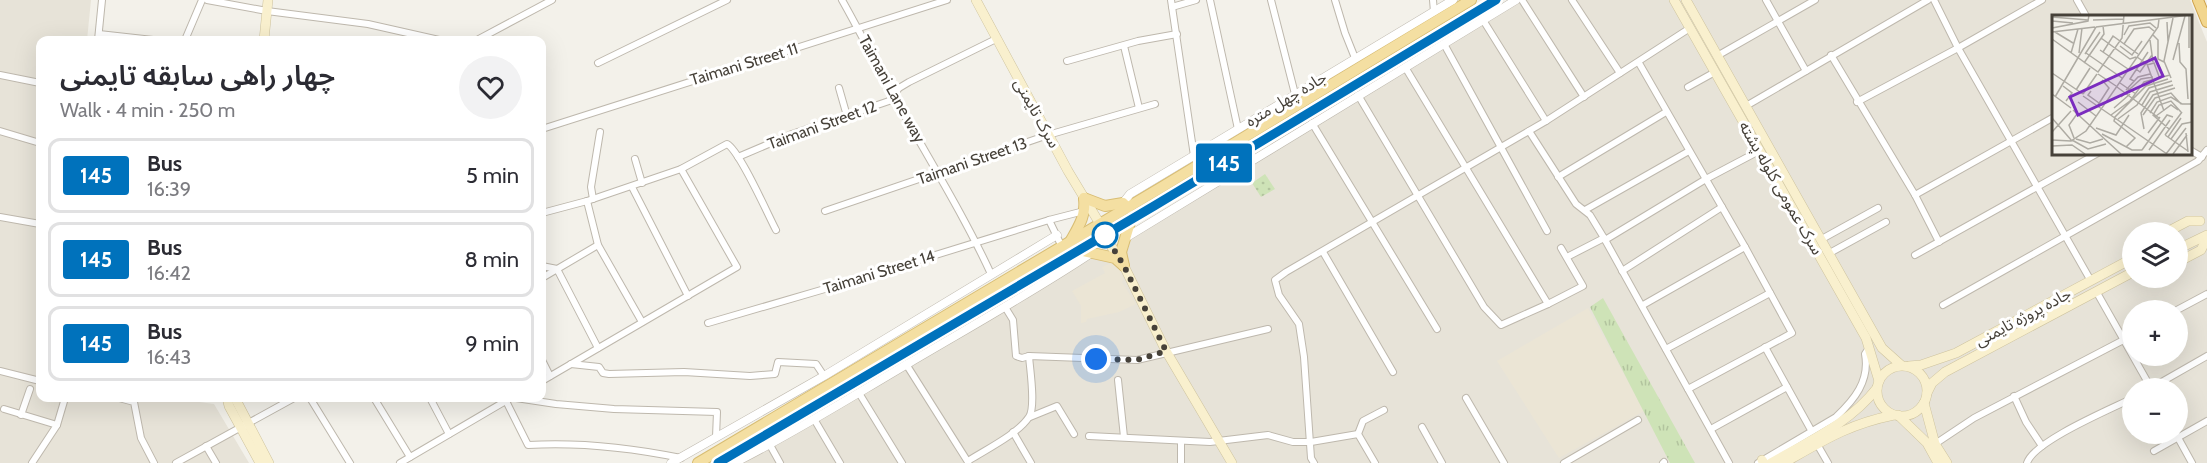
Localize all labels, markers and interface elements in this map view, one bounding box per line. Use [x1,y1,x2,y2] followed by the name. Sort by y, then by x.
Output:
[2052,15,2192,154] inset map
[855,32,929,146] street label: Taimani Lane way
[688,39,800,89] street label: Taimani Street 11
[459,56,522,119] button: heart
[60,58,335,92] text: چهار راهی سابقه تایمنی
[1242,67,1331,132] street label: جاده چهل متره
[1010,75,1064,151] street label: سرک تایمنی
[765,96,879,154] street label: Taimani Street 12
[60,98,235,122] text: Walk · 4 min · 250 m
[1734,118,1827,259] street label: سرک عمومی کلوله پشته
[915,133,1029,189] street label: Taimani Street 13
[1190,144,1258,182] line badge: 145
[147,150,182,177] text: Bus
[1208,151,1240,176] text: 145
[466,162,519,189] text: 5 min
[80,163,112,188] text: 145
[147,177,191,201] text: 16:39
[1092,222,1118,248] unlabelled marker
[2122,222,2188,444] map controls
[2122,222,2188,288] button: layers
[147,234,182,261] text: Bus
[464,246,519,273] text: 8 min
[821,246,937,298] street label: Taimani Street 14
[80,247,112,272] text: 145
[147,261,191,285] text: 16:42
[1972,284,2075,351] street label: جاده پروژه تایمنی
[2122,300,2188,366] button: +
[147,318,182,345] text: Bus
[465,330,519,357] text: 9 min
[80,331,112,356] text: 145
[1081,344,1111,374] your location
[147,345,191,369] text: 16:43
[2122,378,2188,444] button: −

